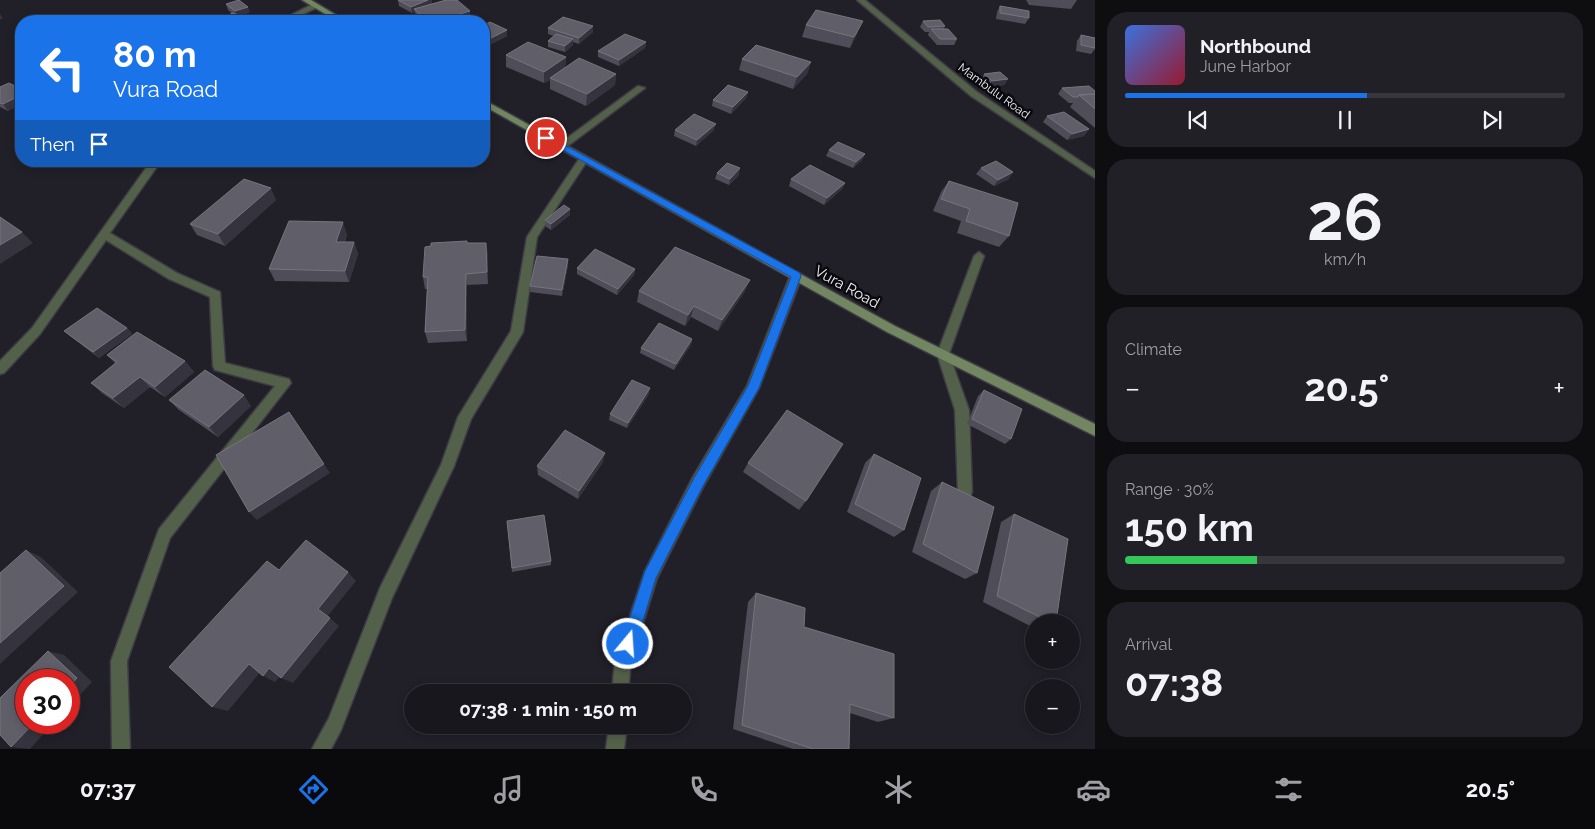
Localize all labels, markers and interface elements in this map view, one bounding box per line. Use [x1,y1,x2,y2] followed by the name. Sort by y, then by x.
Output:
[113,34,197,75] text: 80 m
[30,35,95,100] icon: left
[1200,35,1311,57] text: Northbound
[1200,57,1291,76] text: June Harbor
[956,60,1032,122] street label: Mambulu Road
[113,76,218,102] text: Vura Road
[1184,106,1212,134] icon: previous
[1331,106,1359,134] icon: pause
[1478,106,1506,134] icon: next
[525,117,567,159] pin
[532,124,560,152] icon: arrive
[85,130,113,158] icon: arrive
[30,133,75,155] text: Then
[1307,179,1383,255] text: 26
[1324,250,1366,269] text: km/h
[811,262,883,312] street label: Vura Road
[1125,340,1182,359] text: Climate
[1304,365,1389,410] text: 20.5°
[1125,372,1140,405] text: −
[1553,372,1565,405] text: +
[1125,480,1214,499] text: Range · 30%
[1125,505,1254,550] text: 150 km
[1025,614,1080,734] map controls
[1025,614,1080,669] button: +
[601,617,653,669] position arrow
[1125,635,1172,654] text: Arrival
[1125,660,1223,705] text: 07:38
[15,669,80,734] speed limit sign: 30
[1025,679,1080,734] button: −
[459,698,637,720] text: 07:38 · 1 min · 150 m
[296,772,331,807] icon: directions
[491,772,526,807] icon: music
[686,772,721,807] icon: phone
[881,772,916,807] icon: climate
[1076,772,1111,807] icon: car
[1271,772,1306,807] icon: filters
[80,776,136,802] text: 07:37
[1466,776,1515,802] text: 20.5°

